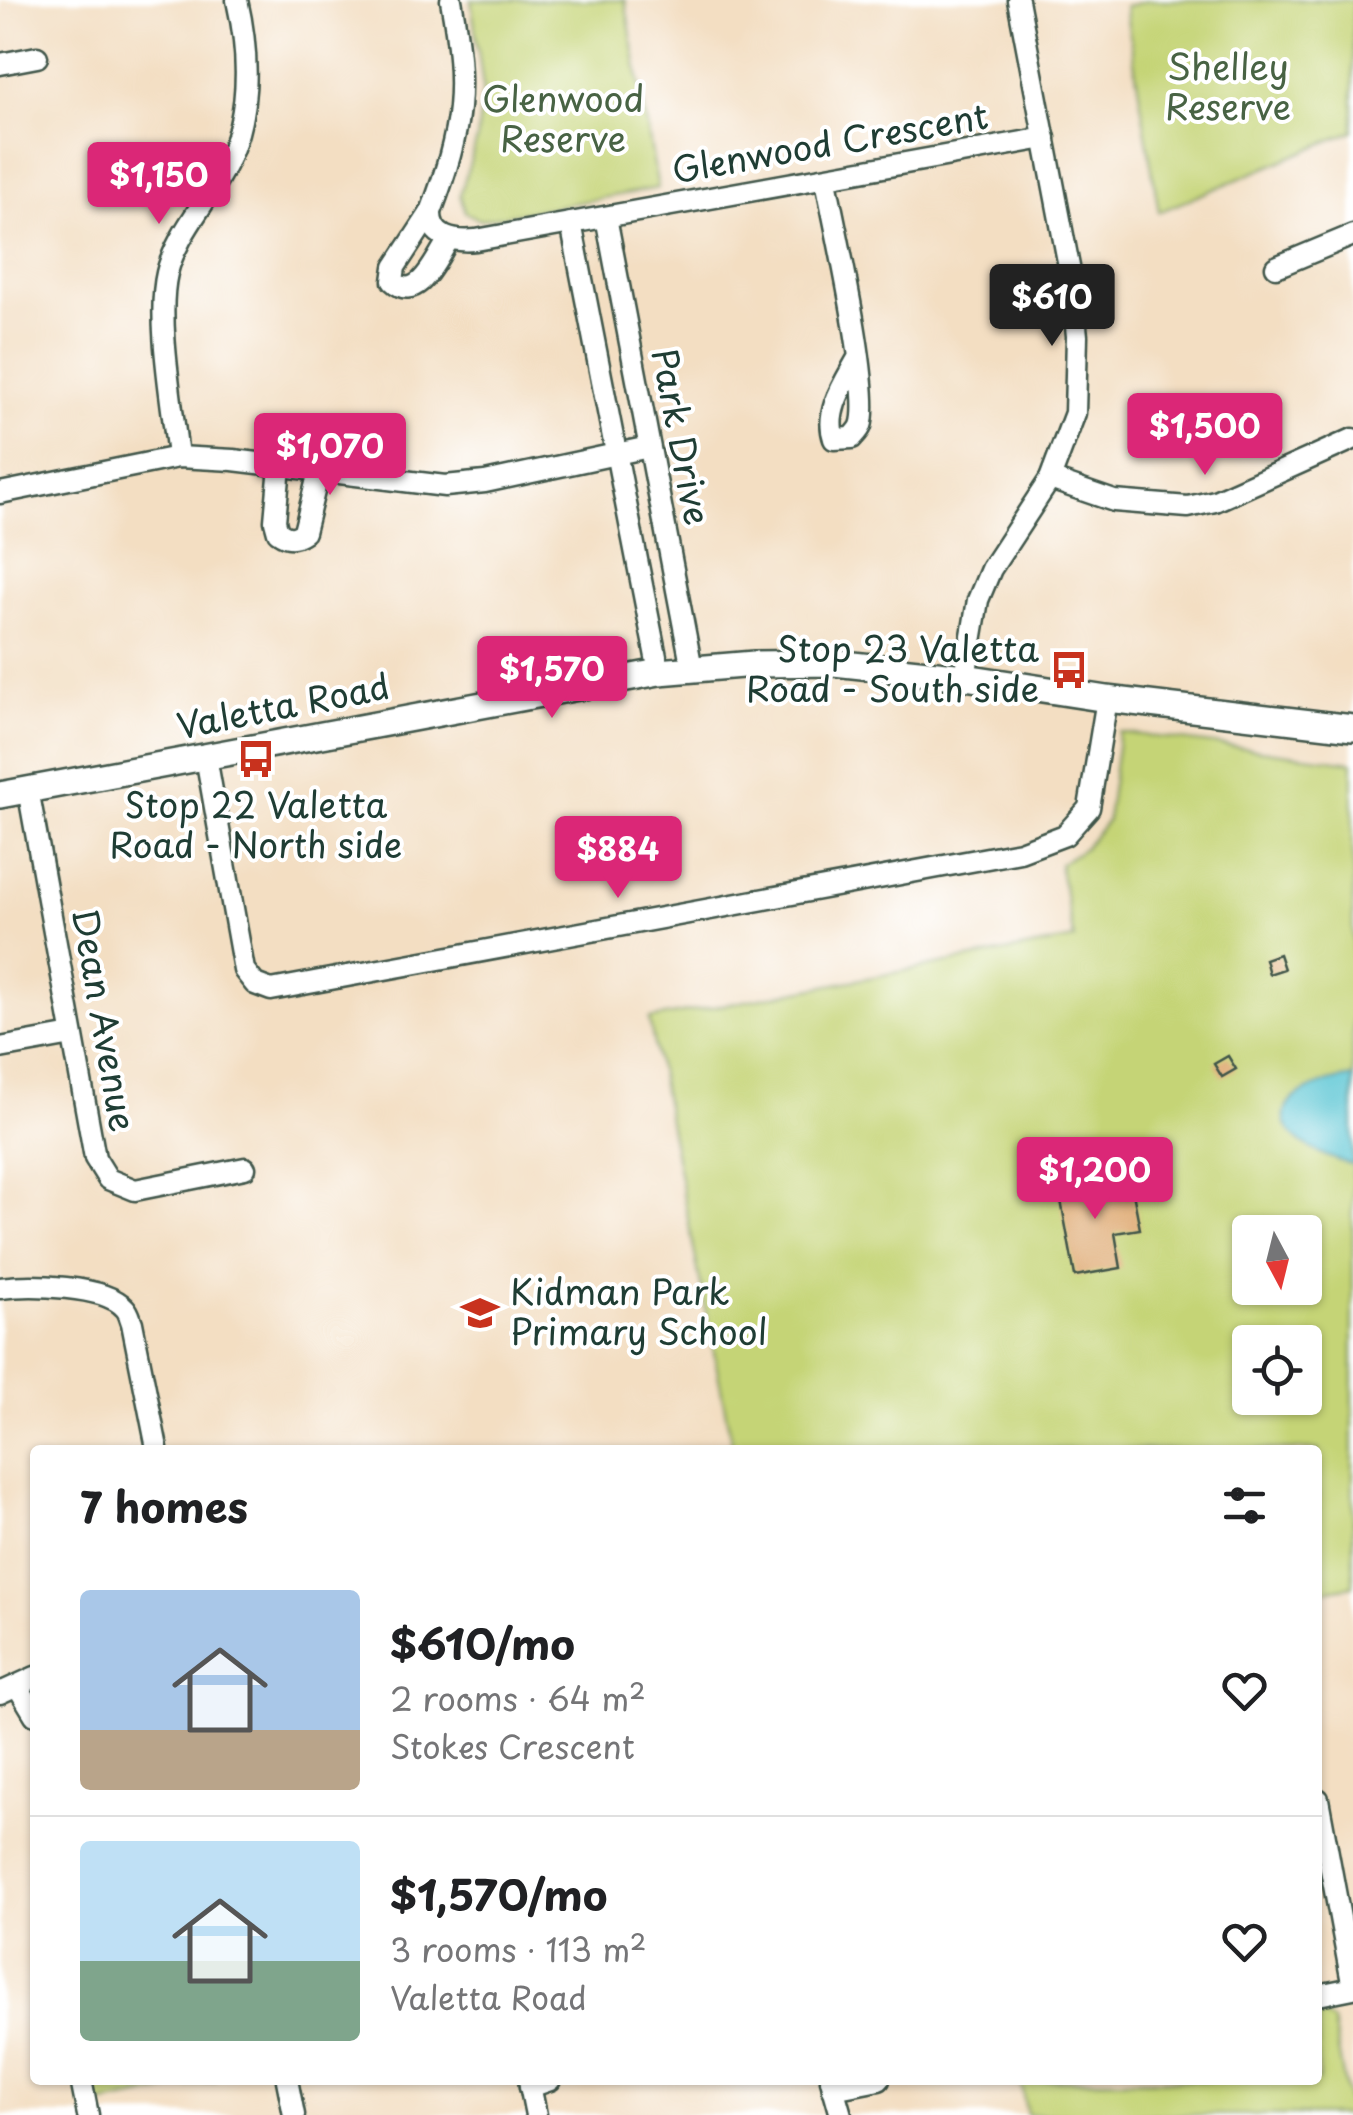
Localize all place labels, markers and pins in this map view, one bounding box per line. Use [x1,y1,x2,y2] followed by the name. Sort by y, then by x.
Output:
[78,142,240,227] pin: $1,150
[993,264,1111,349] pin: $610
[1124,393,1286,478] pin: $1,500
[249,413,411,498] pin: $1,070
[746,621,1039,714] place label: Stop 23 Valetta Road - South side
[471,636,633,721] pin: $1,570
[1048,649,1090,691] bus stop icon: Stop 23 Valetta Road - South side
[235,738,277,780] bus stop icon: Stop 22 Valetta Road - North side
[110,777,402,870] place label: Stop 22 Valetta Road - North side
[559,816,677,901] pin: $884
[1014,1137,1176,1222] pin: $1,200
[510,1264,768,1357] place label: Kidman Park Primary School
[459,1292,501,1334] school or university icon: Kidman Park Primary School

